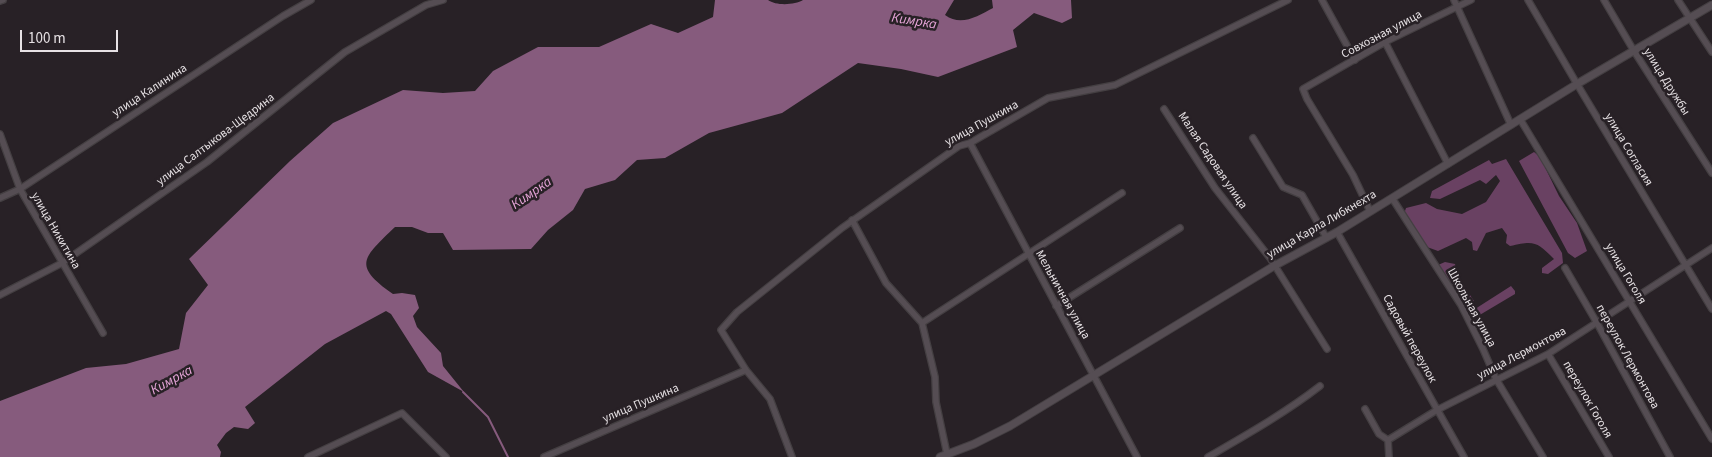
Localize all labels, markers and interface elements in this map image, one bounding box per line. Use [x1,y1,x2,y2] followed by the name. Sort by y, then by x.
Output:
[1339,8,1425,62] street label: Совхозная улица
[890,10,938,34] water label: Кимрка
[22,20,120,52] scale bar
[28,28,66,49] text: 100 m
[1640,46,1692,118] street label: улица Дружбы
[110,61,190,121] street label: улица Калинина
[154,91,278,189] street label: улица Салтыкова-Щедрина
[943,98,1021,150] street label: улица Пушкина
[1174,110,1250,212] street label: Малая Садовая улица
[1601,111,1655,189] street label: улица Согласия
[509,174,555,214] water label: Кимрка
[1265,188,1379,262] street label: улица Карла Либкнехта
[27,190,83,272] street label: улица Никитина
[1601,241,1649,307] street label: улица Гоголя
[1032,248,1092,342] street label: Мельничная улица
[1443,266,1499,350] street label: Школьная улица
[1379,292,1439,386] street label: Садовый переулок
[1592,302,1662,412] street label: переулок Лермонтова
[1475,324,1569,384] street label: улица Лермонтова
[1559,359,1615,441] street label: переулок Гоголя
[148,363,196,399] water label: Кимрка
[601,381,681,427] street label: улица Пушкина

